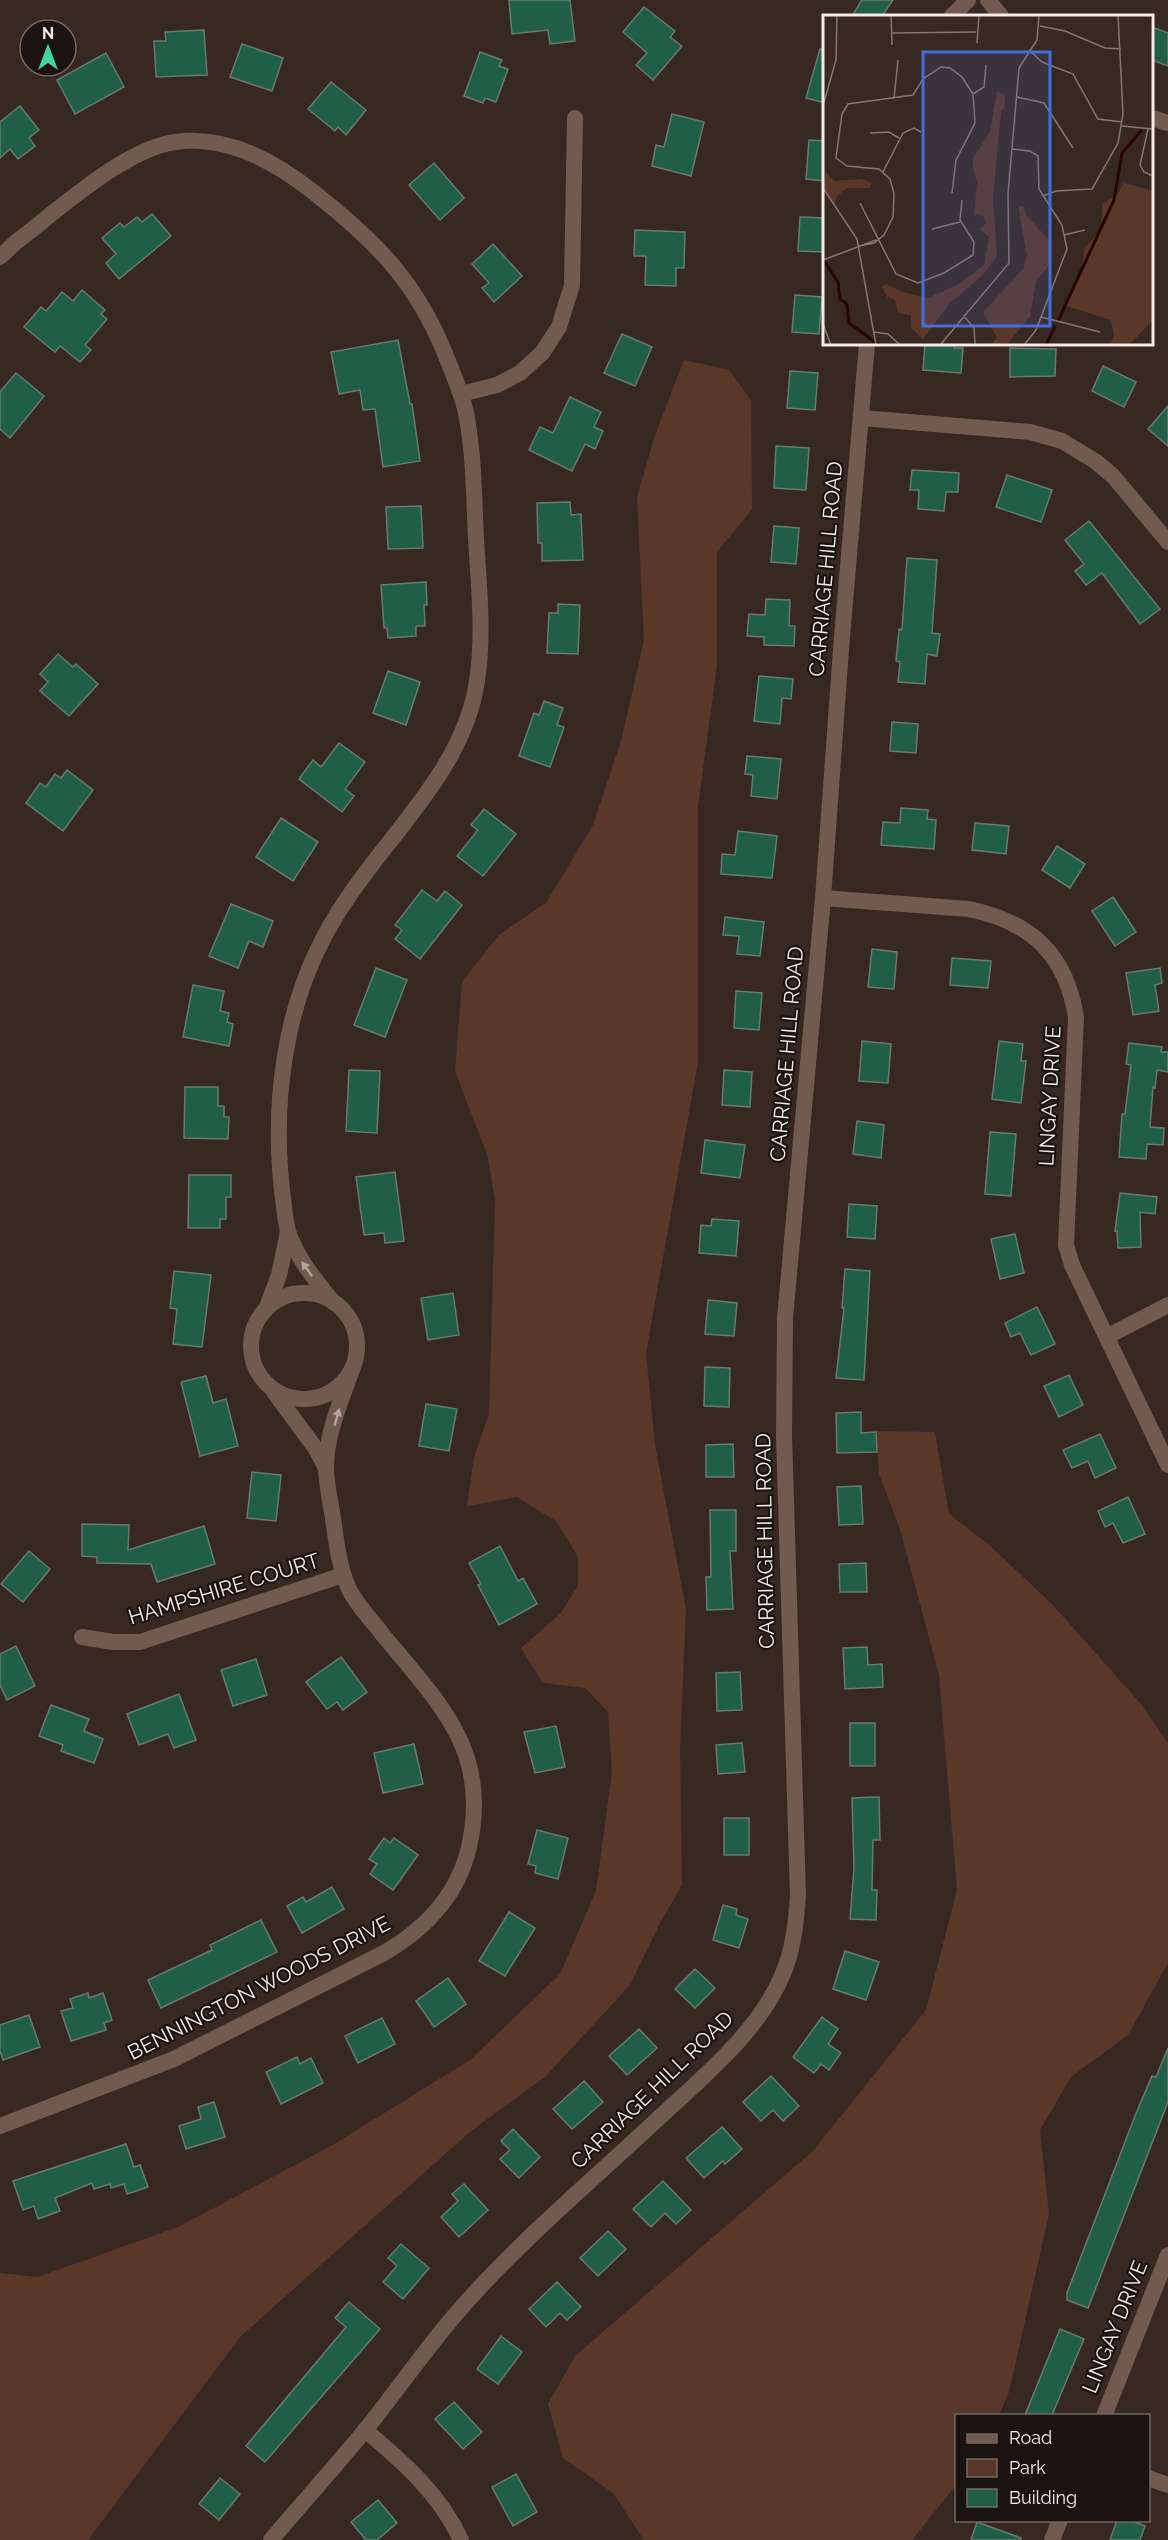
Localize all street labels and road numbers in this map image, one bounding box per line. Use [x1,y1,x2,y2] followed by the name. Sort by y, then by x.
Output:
[804,460,847,678] street label: CARRIAGE HILL ROAD
[765,945,808,1163] street label: CARRIAGE HILL ROAD
[1033,1025,1066,1167] street label: LINGAY DRIVE
[750,1433,779,1649] street label: CARRIAGE HILL ROAD
[125,1547,323,1630] street label: HAMPSHIRE COURT
[123,1910,394,2065] street label: BENNINGTON WOODS DRIVE
[565,2006,738,2174] street label: CARRIAGE HILL ROAD
[1077,2257,1152,2397] street label: LINGAY DRIVE

